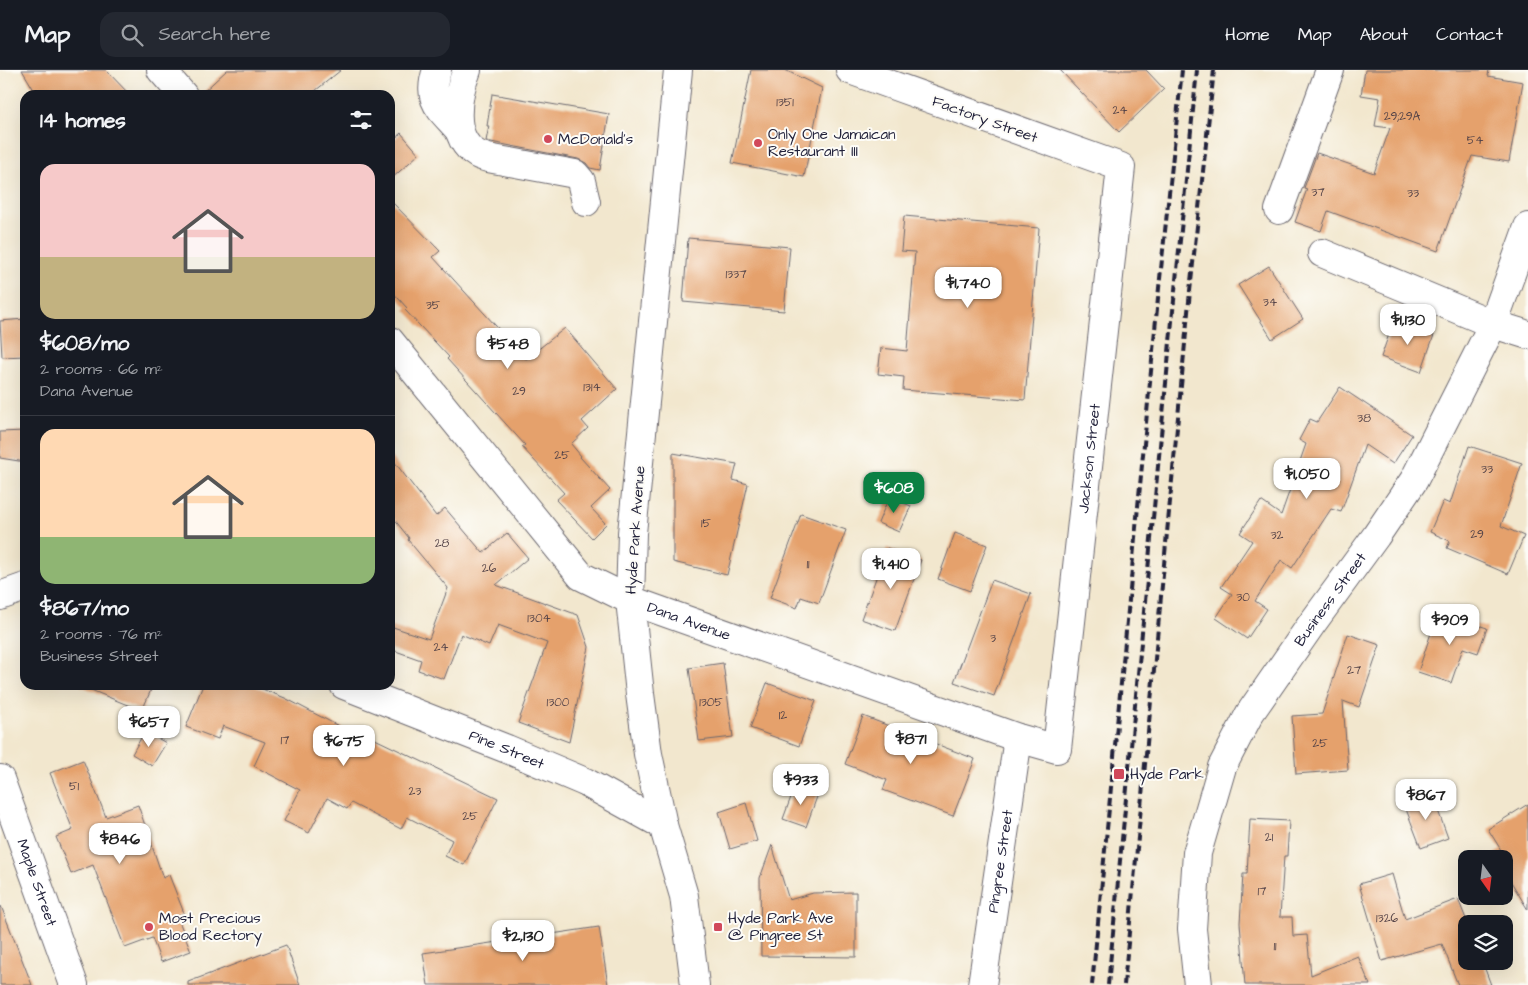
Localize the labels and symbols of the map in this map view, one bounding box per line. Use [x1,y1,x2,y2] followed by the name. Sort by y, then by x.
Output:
[929,91,1040,149] street label: Factory Street
[776,94,794,111] house number: 1351
[1112,102,1128,119] house number: 24
[1384,108,1421,125] house number: 29;29A
[768,124,896,162] place label: Only One Jamaican Restaurant III
[558,129,634,150] place label: McDonald's
[1467,132,1483,149] house number: 54
[542,133,554,145] marker: McDonald's
[752,137,764,149] marker: Only One Jamaican Restaurant III
[1311,184,1325,201] house number: 37
[1407,185,1419,202] house number: 33
[725,266,747,283] house number: 1337
[927,266,1009,309] pin: $1,740
[1263,294,1277,311] house number: 34
[426,297,441,314] house number: 35
[1367,304,1449,346] pin: $1,130
[478,328,538,370] pin: $548
[583,379,601,396] house number: 1314
[512,383,526,400] house number: 29
[1073,403,1106,514] street label: Jackson Street
[1357,410,1371,427] house number: 38
[554,447,570,464] house number: 25
[1266,458,1348,500] pin: $1,050
[1481,461,1493,478] house number: 33
[621,465,651,595] street label: Hyde Park Avenue
[864,472,924,514] pin: $608
[701,515,712,532] house number: 15
[1470,526,1484,543] house number: 29
[1271,527,1284,544] house number: 32
[435,535,450,552] house number: 28
[850,548,932,590] pin: $1,410
[1289,548,1372,651] street label: Business Street
[806,556,810,573] house number: 11
[482,560,497,577] house number: 26
[1236,589,1250,606] house number: 30
[644,597,733,646] street label: Dana Avenue
[1420,604,1480,646] pin: $909
[527,610,551,627] house number: 1304
[990,630,996,647] house number: 3
[433,639,449,656] house number: 24
[1347,662,1362,679] house number: 27
[547,694,570,711] house number: 1300
[699,694,723,711] house number: 1305
[119,706,179,748] pin: $657
[779,707,787,724] house number: 12
[881,722,941,765] pin: $871
[314,724,374,767] pin: $675
[466,725,548,775] street label: Pine Street
[281,732,290,749] house number: 17
[1312,735,1328,752] house number: 25
[771,764,831,806] pin: $933
[1130,764,1204,786] place label: Hyde Park
[1112,767,1126,781] marker: Hyde Park
[69,778,79,795] house number: 51
[1396,778,1456,821] pin: $867
[409,783,421,800] house number: 23
[462,808,478,825] house number: 25
[983,808,1018,914] street label: Pingree Street
[90,822,150,865] pin: $846
[1265,829,1274,846] house number: 21
[11,836,62,929] street label: Maple Street
[1458,850,1512,905] north arrow
[1258,883,1267,900] house number: 17
[159,908,262,947] place label: Most Precious Blood Rectory
[728,908,833,947] place label: Hyde Park Ave @ Pingree St
[1376,910,1398,927] house number: 1326
[482,920,564,962] pin: $2,130
[143,921,155,933] marker: Most Precious Blood Rectory
[712,921,724,933] marker: Hyde Park Ave @ Pingree St
[1273,938,1277,955] house number: 11

